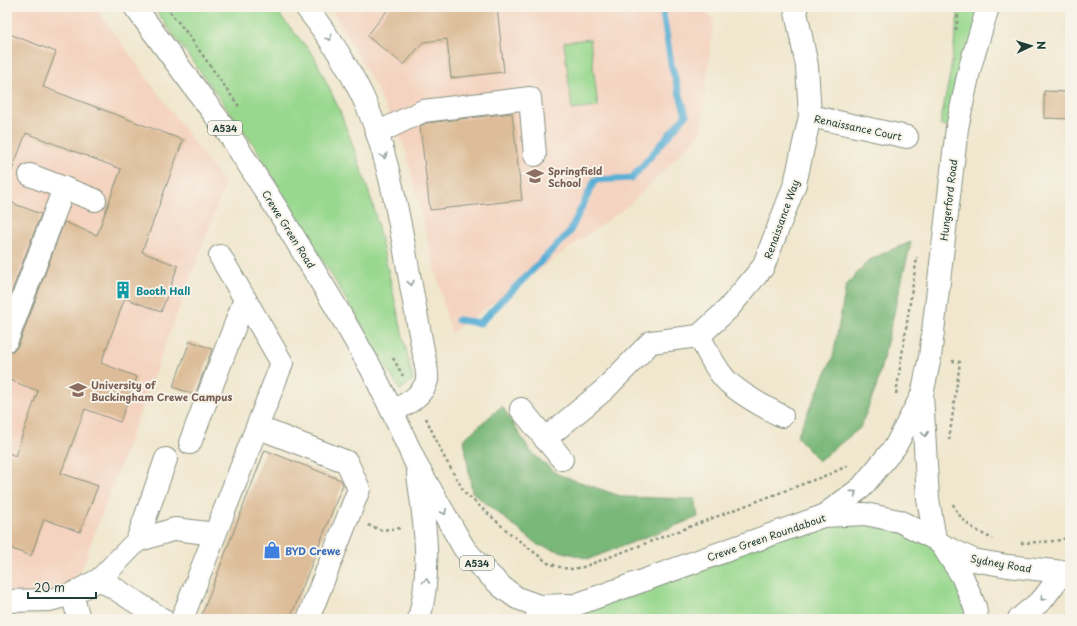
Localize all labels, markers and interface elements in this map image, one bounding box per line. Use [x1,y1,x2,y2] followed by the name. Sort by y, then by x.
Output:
[1011,26,1051,66] north arrow
[325,34,332,41] one-way arrow
[1033,40,1050,50] text: N
[813,110,903,144] street label: Renaissance Court
[208,121,242,135] road number: A534
[379,152,388,159] one-way arrow
[936,158,960,242] street label: Hungerford Road
[548,163,602,190] place label: Springfield School
[525,166,545,186] school or university icon: Springfield School
[760,177,802,261] street label: Renaissance Way
[259,187,319,271] street label: Crewe Green Road
[113,280,133,300] building icon: Booth Hall
[406,280,414,286] one-way arrow
[136,283,190,298] place label: Booth Hall
[91,377,233,404] place label: University of Buckingham Crewe Campus
[68,380,88,400] school or university icon: University of Buckingham Crewe Campus
[920,431,929,437] one-way arrow
[850,490,857,498] one-way arrow
[439,508,446,515] one-way arrow
[705,510,827,564] street label: Crewe Green Roundabout
[262,540,282,560] shop icon: BYD Crewe
[285,543,341,558] place label: BYD Crewe
[969,550,1033,577] street label: Sydney Road
[460,556,494,570] road number: A534
[28,574,96,600] scale bar
[34,578,65,596] text: 20 m
[422,578,430,584] one-way arrow
[1041,593,1048,600] one-way arrow

